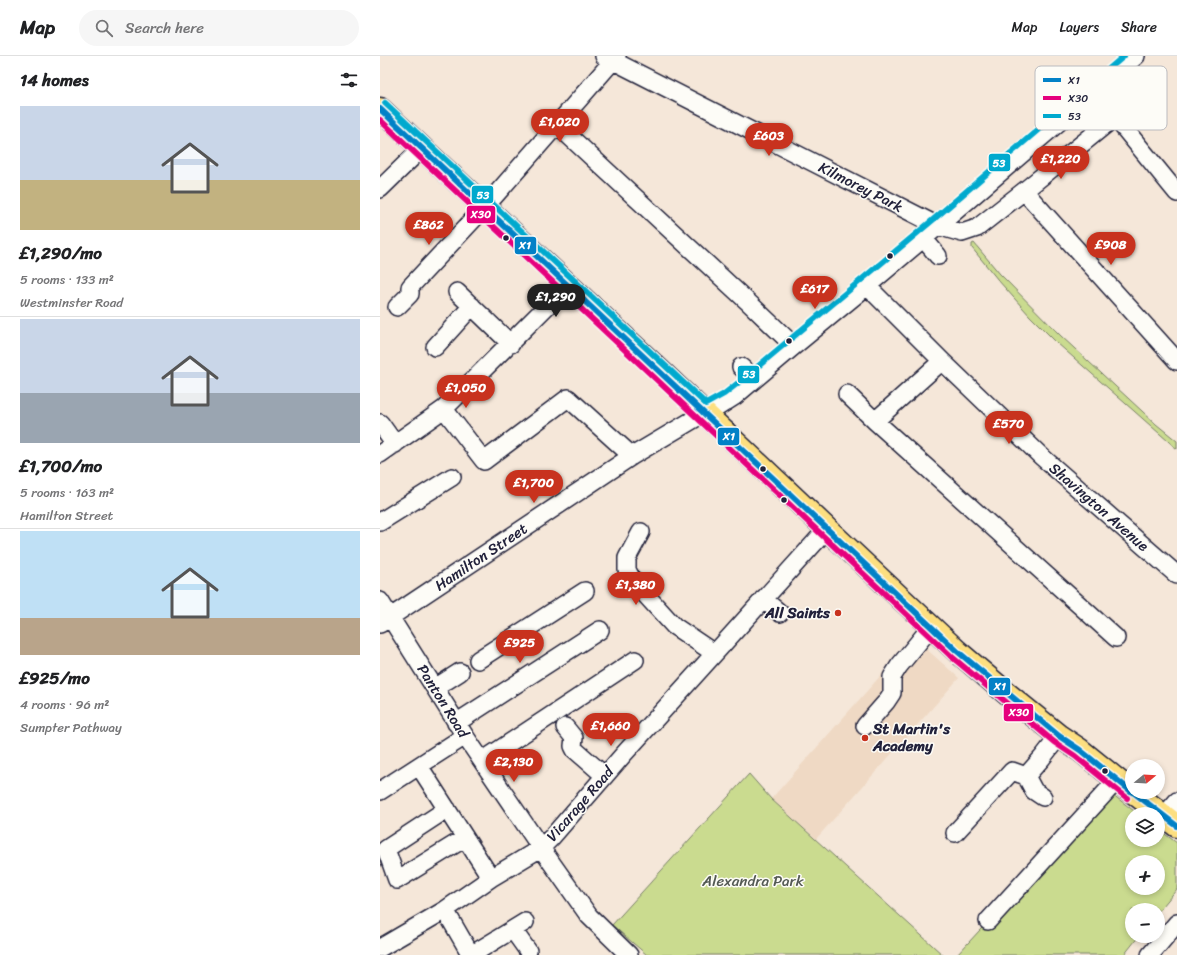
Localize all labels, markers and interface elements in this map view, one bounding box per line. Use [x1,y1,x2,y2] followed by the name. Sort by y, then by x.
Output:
[79,10,359,46] search box
[20,11,55,44] text: Map
[125,15,204,41] text: Search here
[1012,15,1037,40] text: Map
[1059,15,1099,40] text: Layers
[1121,15,1157,40] text: Share
[93,17,115,39] icon: search
[20,65,89,95] text: 14 homes
[1035,66,1167,130] legend
[338,69,360,91] icon: filters
[1067,71,1080,90] text: X1
[1067,89,1088,108] text: X30
[1068,107,1081,126] text: 53
[527,109,593,143] pin: £1,020
[540,110,580,133] text: £1,020
[745,123,793,157] pin: £603
[754,124,784,147] text: £603
[154,132,226,204] icon: home
[1028,146,1094,180] pin: £1,220
[1041,147,1081,170] text: £1,220
[988,153,1011,172] line badge: 53
[814,154,908,220] street label: Kilmorey Park
[993,154,1006,173] text: 53
[471,185,494,204] line badge: 53
[477,186,490,205] text: 53
[466,205,496,224] line badge: X30
[470,205,491,224] text: X30
[405,212,453,246] pin: £862
[414,213,444,236] text: £862
[1087,232,1135,266] pin: £908
[501,233,511,243] unlabelled marker
[1096,233,1126,256] text: £908
[514,236,537,255] line badge: X1
[518,236,531,255] text: X1
[20,238,102,268] text: £1,290/mo
[885,251,895,261] unlabelled marker
[20,268,114,291] text: 5 rooms · 133 m²
[791,276,839,310] pin: £617
[801,277,829,300] text: £617
[523,284,589,318] pin: £1,290
[536,285,576,308] text: £1,290
[20,291,123,314] text: Westminster Road
[784,336,794,346] unlabelled marker
[154,345,226,417] icon: home
[737,365,760,384] line badge: 53
[743,365,756,384] text: 53
[433,375,499,409] pin: £1,050
[446,376,486,399] text: £1,050
[985,411,1033,445] pin: £570
[994,412,1024,435] text: £570
[717,427,740,446] line badge: X1
[722,427,735,446] text: X1
[20,451,102,481] text: £1,700/mo
[1043,456,1155,558] street label: Shavington Avenue
[758,464,768,474] unlabelled marker
[501,470,567,504] pin: £1,700
[514,471,554,494] text: £1,700
[20,481,114,504] text: 5 rooms · 163 m²
[779,495,789,505] unlabelled marker
[20,504,113,527] text: Hamilton Street
[429,516,533,598] street label: Hamilton Street
[154,557,226,629] icon: home
[603,572,669,606] pin: £1,380
[616,573,656,596] text: £1,380
[764,600,831,626] place label: All Saints
[833,608,843,618] marker: All Saints
[496,630,544,664] pin: £925
[505,631,535,654] text: £925
[410,659,477,744] street label: Panton Road
[20,663,90,693] text: £925/mo
[988,677,1011,696] line badge: X1
[993,677,1006,696] text: X1
[20,693,109,716] text: 4 rooms · 96 m²
[1003,703,1034,722] line badge: X30
[1008,703,1029,722] text: X30
[578,713,644,747] pin: £1,660
[592,714,630,737] text: £1,660
[20,716,122,739] text: Sumpter Pathway
[872,716,951,759] place label: St Martin's Academy
[860,733,870,743] marker: St Martin's Academy
[481,749,547,783] pin: £2,130
[495,750,533,773] text: £2,130
[1125,759,1165,799] north arrow
[1125,759,1165,943] map controls
[540,760,621,848] street label: Vicarage Road
[1100,766,1110,776] unlabelled marker
[1125,807,1165,847] button: layers
[1125,855,1165,895] button: +
[701,868,805,894] park label: Alexandra Park
[1125,903,1165,943] button: −

